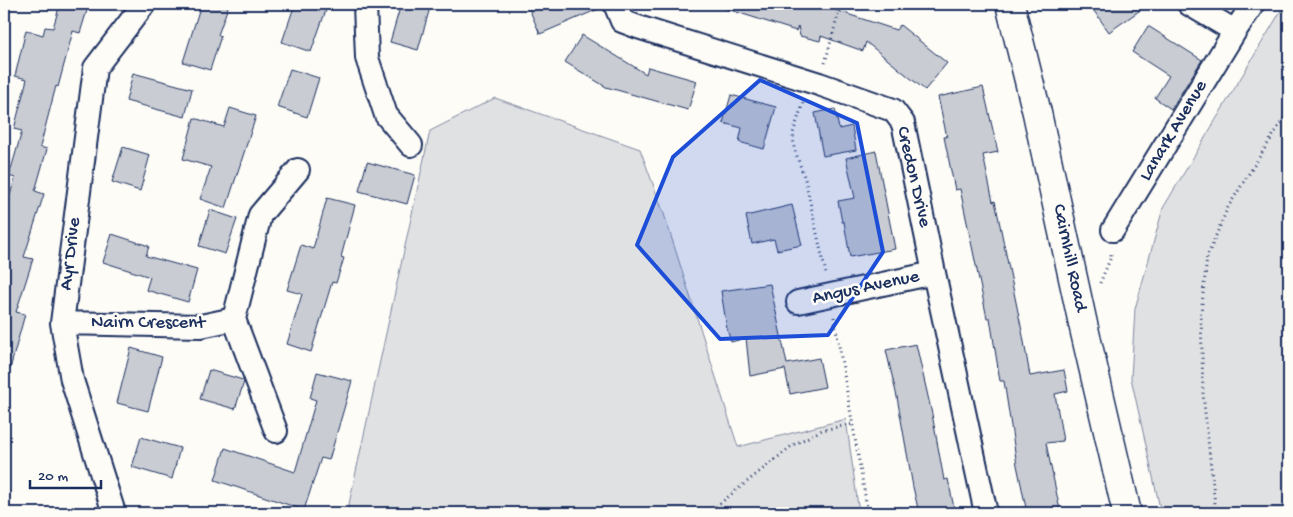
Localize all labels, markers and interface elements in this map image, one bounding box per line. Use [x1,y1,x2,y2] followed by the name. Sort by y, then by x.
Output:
[1135,76,1213,186] street label: Lanark Avenue
[890,124,936,230] street label: Credon Drive
[1046,202,1092,316] street label: Cairnhill Road
[55,216,87,292] street label: Ayr Drive
[810,265,922,311] street label: Angus Avenue
[91,312,207,335] street label: Nairn Crescent
[30,457,101,489] scale bar
[38,468,68,486] text: 20 m

